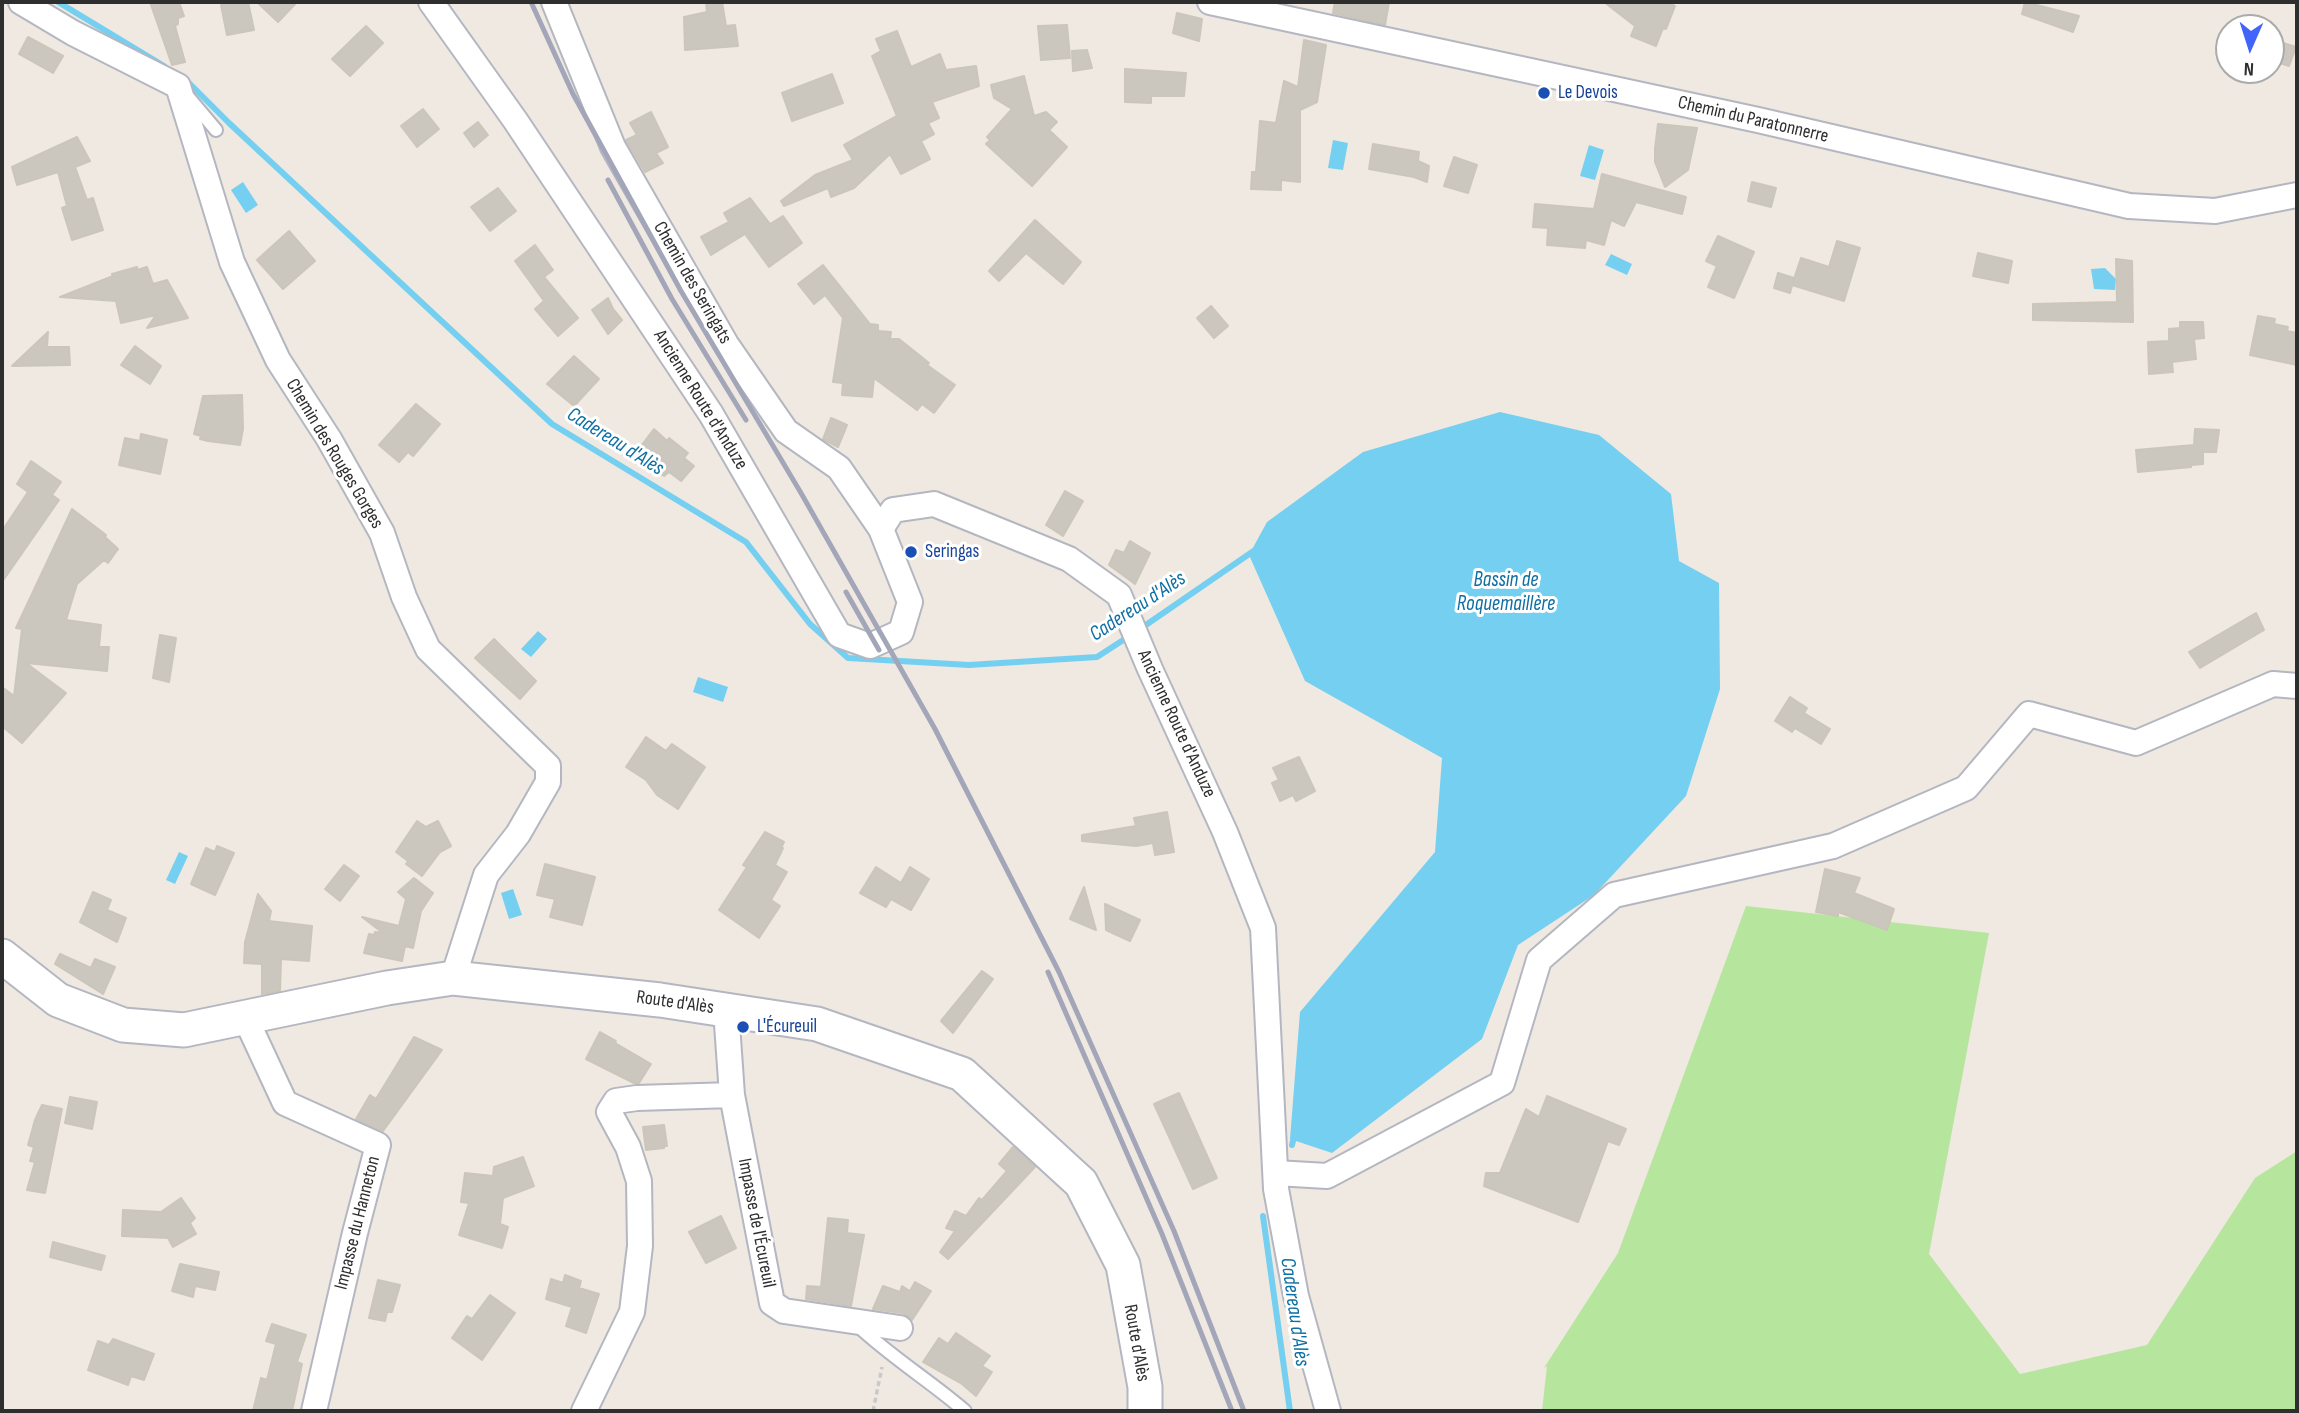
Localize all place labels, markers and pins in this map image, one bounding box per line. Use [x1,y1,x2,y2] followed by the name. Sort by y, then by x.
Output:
[1558,82,1618,104] place label: Le Devois
[1536,85,1552,101] marker: Le Devois
[925,541,979,563] place label: Seringas
[903,544,919,560] marker: Seringas
[757,1016,817,1038] place label: L'Écureuil
[735,1019,751,1035] marker: L'Écureuil

